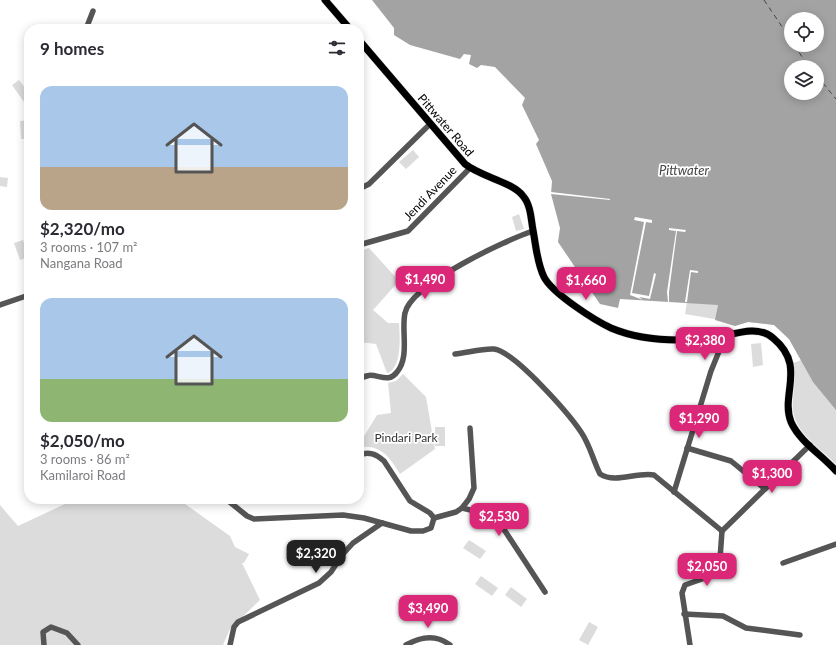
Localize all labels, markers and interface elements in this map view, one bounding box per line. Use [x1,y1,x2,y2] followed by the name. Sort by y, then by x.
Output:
[784,12,824,100] map controls
[784,12,824,52] button: locate
[326,37,348,59] icon: filters
[40,38,104,59] text: 9 homes
[784,60,824,100] button: layers
[415,91,477,159] street label: Pittwater Road
[158,112,230,184] icon: home
[659,162,709,178] water label: Pittwater
[400,163,460,223] street label: Jendi Avenue
[40,218,125,239] text: $2,320/mo
[40,239,137,255] text: 3 rooms · 107 m²
[40,255,123,271] text: Nangana Road
[392,266,458,300] pin: $1,490
[553,267,619,301] pin: $1,660
[405,271,445,287] text: $1,490
[566,272,606,288] text: $1,660
[158,324,230,396] icon: home
[672,327,738,361] pin: $2,380
[685,332,725,348] text: $2,380
[666,405,732,439] pin: $1,290
[679,410,719,426] text: $1,290
[40,430,125,451] text: $2,050/mo
[374,430,438,445] park label: Pindari Park
[40,451,130,467] text: 3 rooms · 86 m²
[739,460,805,494] pin: $1,300
[752,465,792,481] text: $1,300
[40,467,126,483] text: Kamilaroi Road
[466,503,532,537] pin: $2,530
[479,508,519,524] text: $2,530
[283,540,349,574] pin: $2,320
[296,545,336,561] text: $2,320
[674,553,740,587] pin: $2,050
[687,558,727,574] text: $2,050
[395,595,461,629] pin: $3,490
[408,600,448,616] text: $3,490

